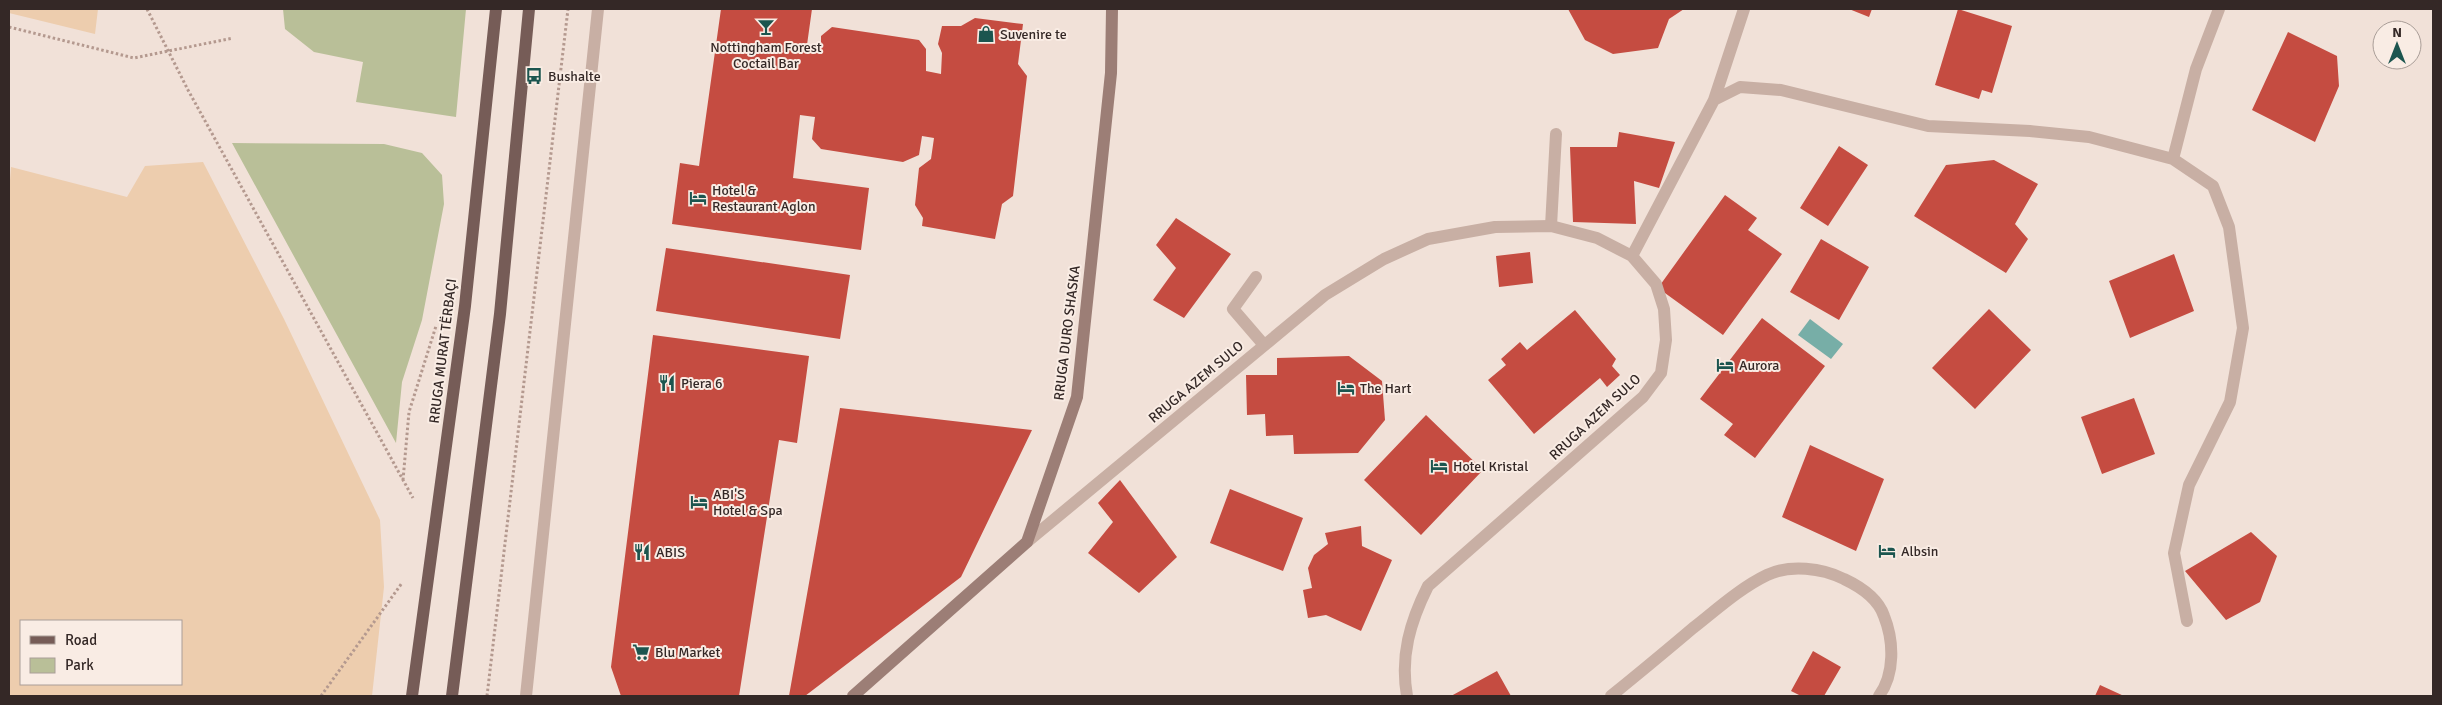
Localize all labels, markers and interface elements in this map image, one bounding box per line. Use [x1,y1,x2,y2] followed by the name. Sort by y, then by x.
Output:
[756,17,776,37] bar icon: Nottingham Forest Coctail Bar
[2372,20,2422,70] north arrow
[976,24,996,44] shop icon: Suvenire te
[2392,24,2402,41] text: N
[1000,26,1067,43] place label: Suvenire te
[710,39,822,72] place label: Nottingham Forest Coctail Bar
[524,66,544,86] bus stop icon: Bushalte
[548,68,601,85] place label: Bushalte
[712,182,816,215] place label: Hotel & Restaurant Aglon
[688,188,708,208] hotel icon: Hotel & Restaurant Aglon
[1050,264,1084,401] street label: RRUGA DURO SHASKA
[426,278,460,424] street label: RRUGA MURAT TËRBAÇI
[1145,337,1247,427] street label: RRUGA AZEM SULO
[1715,355,1735,375] hotel icon: Aurora
[1739,357,1779,374] place label: Aurora
[1546,370,1644,464] street label: RRUGA AZEM SULO
[657,373,677,393] restaurant icon: Piera 6
[681,375,723,392] place label: Piera 6
[1336,378,1356,398] hotel icon: The Hart
[1360,380,1412,397] place label: The Hart
[1429,456,1449,476] hotel icon: Hotel Kristal
[1453,458,1528,475] place label: Hotel Kristal
[713,486,783,519] place label: ABI'S Hotel & Spa
[689,492,709,512] hotel icon: ABI'S Hotel & Spa
[1877,541,1897,561] hotel icon: Albsin
[632,542,652,562] restaurant icon: ABIS
[1901,543,1939,560] place label: Albsin
[656,544,685,561] place label: ABIS
[20,620,182,685] legend
[65,631,97,649] text: Road
[631,642,651,662] supermarket icon: Blu Market
[655,644,720,661] place label: Blu Market
[65,656,94,674] text: Park

